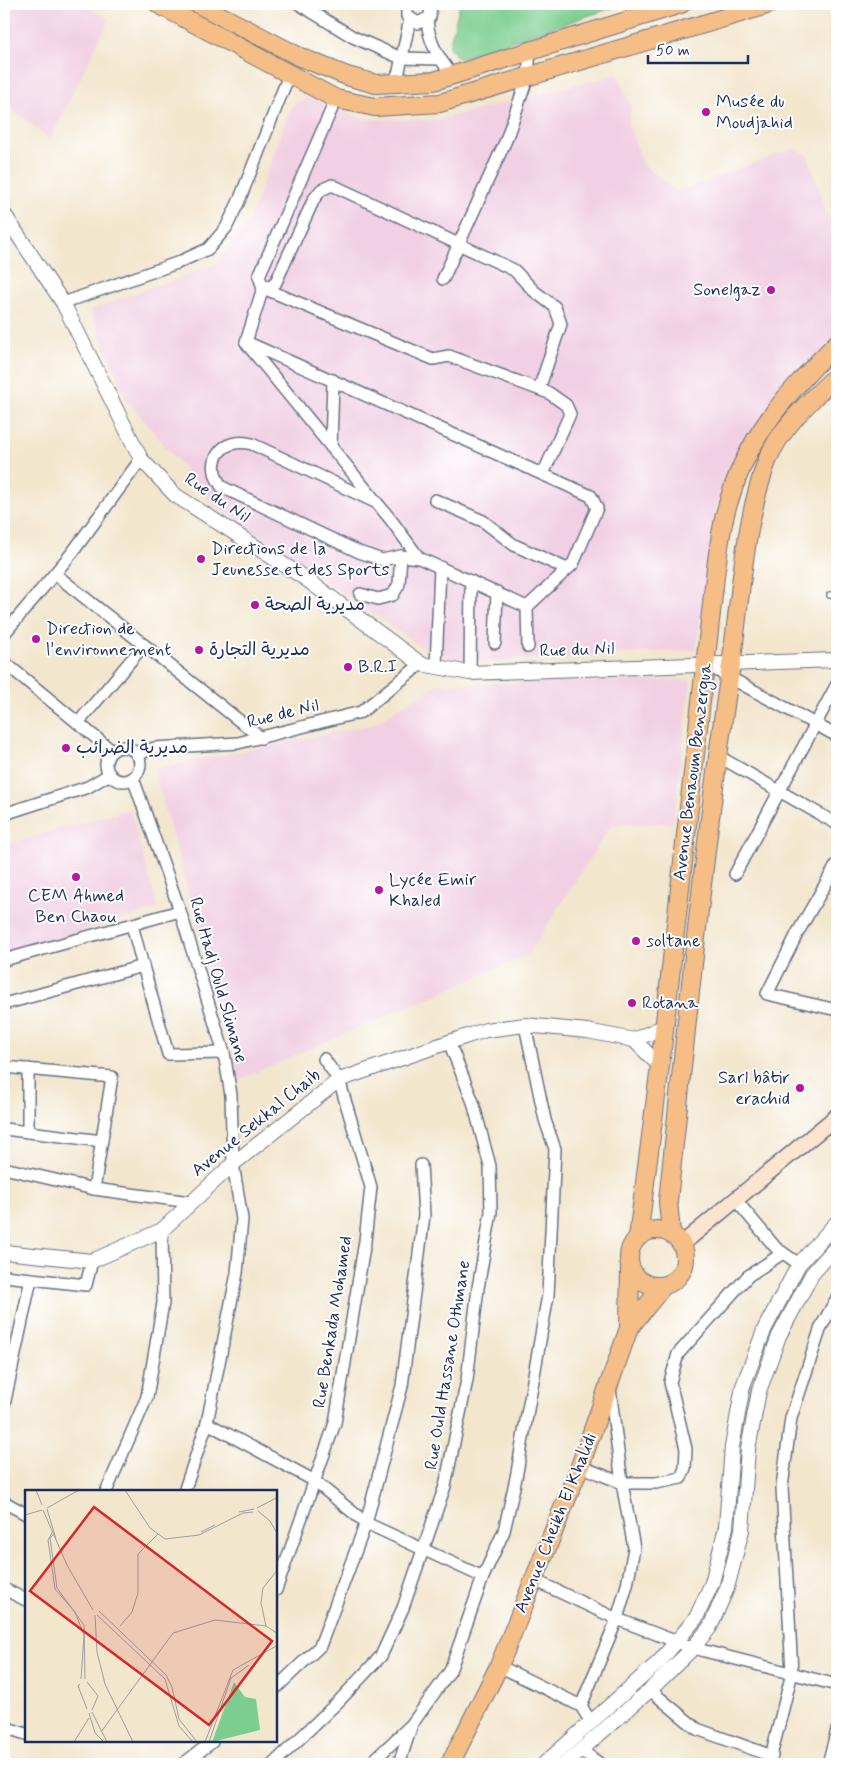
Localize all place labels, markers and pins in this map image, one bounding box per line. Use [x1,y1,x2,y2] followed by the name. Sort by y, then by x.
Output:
[716,90,793,135] place label: Musée du Moudjahid
[700,106,712,118] marker: Musée du Moudjahid
[693,278,761,302] place label: Sonelgaz
[765,284,777,296] marker: Sonelgaz
[211,537,390,582] place label: Directions de la Jeunesse et des Sports
[195,553,207,565] marker: Directions de la Jeunesse et des Sports
[265,593,365,617] place label: مديرية الصحة
[249,599,261,611] marker: مديرية الصحة
[46,617,171,662] place label: Direction de l'environnement
[30,633,42,645] marker: Direction de l'environnement
[209,638,310,662] place label: مديرية التجارة
[193,644,205,656] marker: مديرية التجارة
[358,655,397,679] place label: B.R.I
[342,661,354,673] marker: B.R.I
[76,736,188,760] place label: مديرية الضرائب
[60,742,72,754] marker: مديرية الضرائب
[389,868,477,913] place label: Lycée Emir Khaled
[70,871,82,883] marker: CEM Ahmed Ben Chaou
[28,884,124,929] place label: CEM Ahmed Ben Chaou
[373,884,385,896] marker: Lycée Emir Khaled
[646,929,700,953] place label: soltane
[630,935,642,947] marker: soltane
[642,991,699,1015] place label: Rotana
[626,997,638,1009] marker: Rotana
[718,1066,790,1111] place label: Sarl bâtir erachid
[794,1082,806,1094] marker: Sarl bâtir erachid

